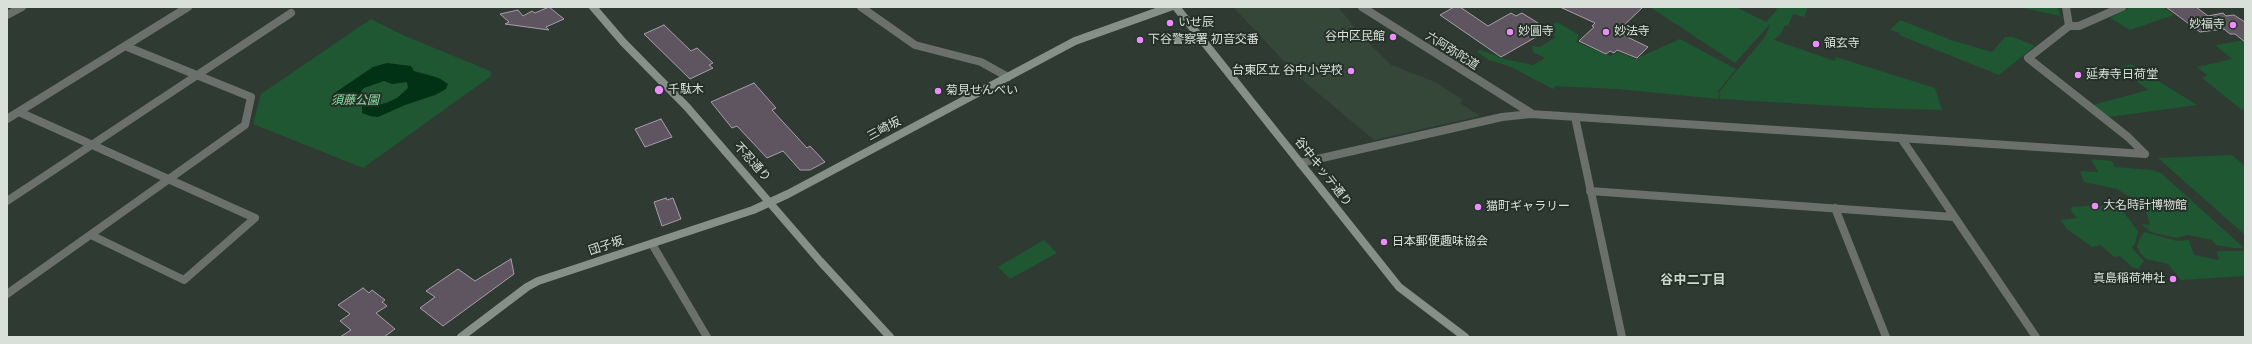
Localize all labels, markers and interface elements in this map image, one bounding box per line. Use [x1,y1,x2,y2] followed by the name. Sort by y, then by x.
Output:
[1178,16,1214,30] place label: いせ辰
[1165,18,1175,28] marker: いせ辰
[2189,18,2225,32] place label: 妙福寺
[2228,20,2238,30] marker: 妙福寺
[1518,25,1554,39] place label: 妙圓寺
[1614,25,1650,39] place label: 妙法寺
[1505,27,1515,37] marker: 妙圓寺
[1601,27,1611,37] marker: 妙法寺
[1423,29,1481,73] street label: 六阿弥陀道
[1325,30,1385,44] place label: 谷中区民館
[1388,32,1398,42] marker: 谷中区民館
[1148,33,1259,47] place label: 下谷警察署 初音交番
[1135,35,1145,45] marker: 下谷警察署 初音交番
[1824,37,1860,51] place label: 領玄寺
[1811,39,1821,49] marker: 領玄寺
[1232,64,1343,78] place label: 台東区立 谷中小学校
[1346,66,1356,76] marker: 台東区立 谷中小学校
[2086,68,2158,82] place label: 延寿寺日荷堂
[2073,70,2083,80] marker: 延寿寺日荷堂
[668,83,704,97] place label: 千駄木
[653,84,665,96] marker: 千駄木
[946,84,1018,98] place label: 菊見せんべい
[933,86,943,96] marker: 菊見せんべい
[331,94,379,108] park label: 須藤公園
[865,114,903,144] street label: 三崎坂
[1291,134,1355,210] street label: 谷中キッテ通り
[731,139,773,185] street label: 不忍通り
[2103,199,2187,213] place label: 大名時計博物館
[1486,200,1570,214] place label: 猫町ギャラリー
[2090,201,2100,211] marker: 大名時計博物館
[1473,202,1483,212] marker: 猫町ギャラリー
[587,234,625,258] street label: 団子坂
[1392,235,1488,249] place label: 日本郵便趣味協会
[1379,237,1389,247] marker: 日本郵便趣味協会
[1661,272,1725,288] district label: 谷中二丁目
[2093,272,2165,286] place label: 真島稲荷神社
[2168,274,2178,284] marker: 真島稲荷神社

